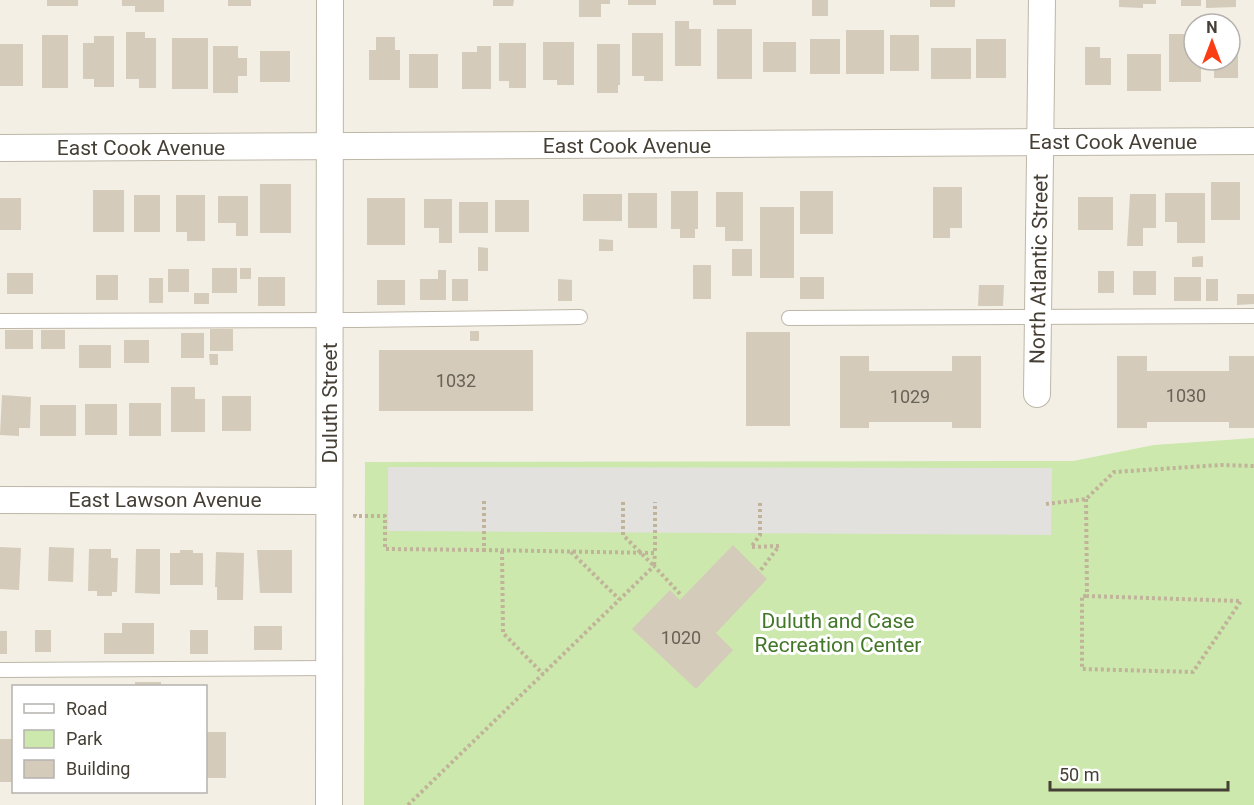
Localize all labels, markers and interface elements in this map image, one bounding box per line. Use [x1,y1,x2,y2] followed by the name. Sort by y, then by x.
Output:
[1182,12,1242,72] north arrow
[1206,18,1218,37] text: N
[1029,130,1197,154] street label: East Cook Avenue
[543,134,711,158] street label: East Cook Avenue
[57,136,225,160] street label: East Cook Avenue
[1025,174,1053,364] street label: North Atlantic Street
[318,342,342,464] street label: Duluth Street
[436,370,476,391] house number: 1032
[1166,385,1206,406] house number: 1030
[890,386,930,407] house number: 1029
[68,488,262,512] street label: East Lawson Avenue
[755,609,921,657] park label: Duluth and Case Recreation Center
[661,627,701,648] house number: 1020
[12,685,207,793] legend
[66,698,107,719] text: Road
[66,728,103,749] text: Park
[1050,754,1228,792] scale bar
[66,758,130,779] text: Building
[1059,764,1099,785] text: 50 m

